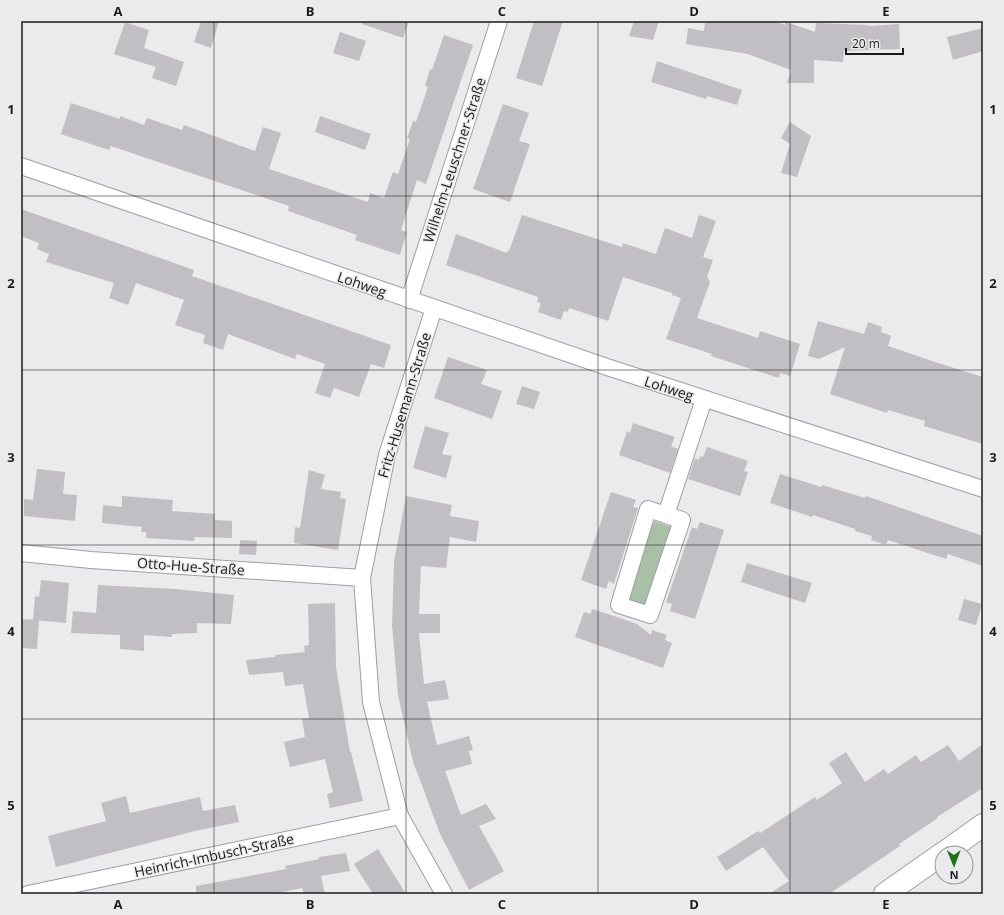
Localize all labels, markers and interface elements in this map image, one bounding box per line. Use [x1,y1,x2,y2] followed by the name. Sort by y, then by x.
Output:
[114,2,123,20] text: A
[306,2,315,20] text: B
[498,2,506,20] text: C
[689,2,699,20] text: D
[882,2,890,20] text: E
[846,30,903,56] scale bar
[852,35,880,52] text: 20 m
[418,75,490,245] street label: Wilhelm-Leuschner-Straße
[7,100,15,118] text: 1
[989,100,997,118] text: 1
[335,267,389,301] street label: Lohweg
[7,274,15,292] text: 2
[989,274,997,292] text: 2
[373,330,435,480] street label: Fritz-Husemann-Straße
[642,371,696,405] street label: Lohweg
[7,448,15,466] text: 3
[989,448,997,466] text: 3
[137,553,246,579] street label: Otto-Hue-Straße
[7,622,15,640] text: 4
[989,622,997,640] text: 4
[7,796,15,814] text: 5
[989,796,997,814] text: 5
[133,829,296,881] street label: Heinrich-Imbusch-Straße
[934,845,974,885] north arrow
[950,868,959,883] text: N
[114,895,123,913] text: A
[306,895,315,913] text: B
[498,895,506,913] text: C
[689,895,699,913] text: D
[882,895,890,913] text: E

